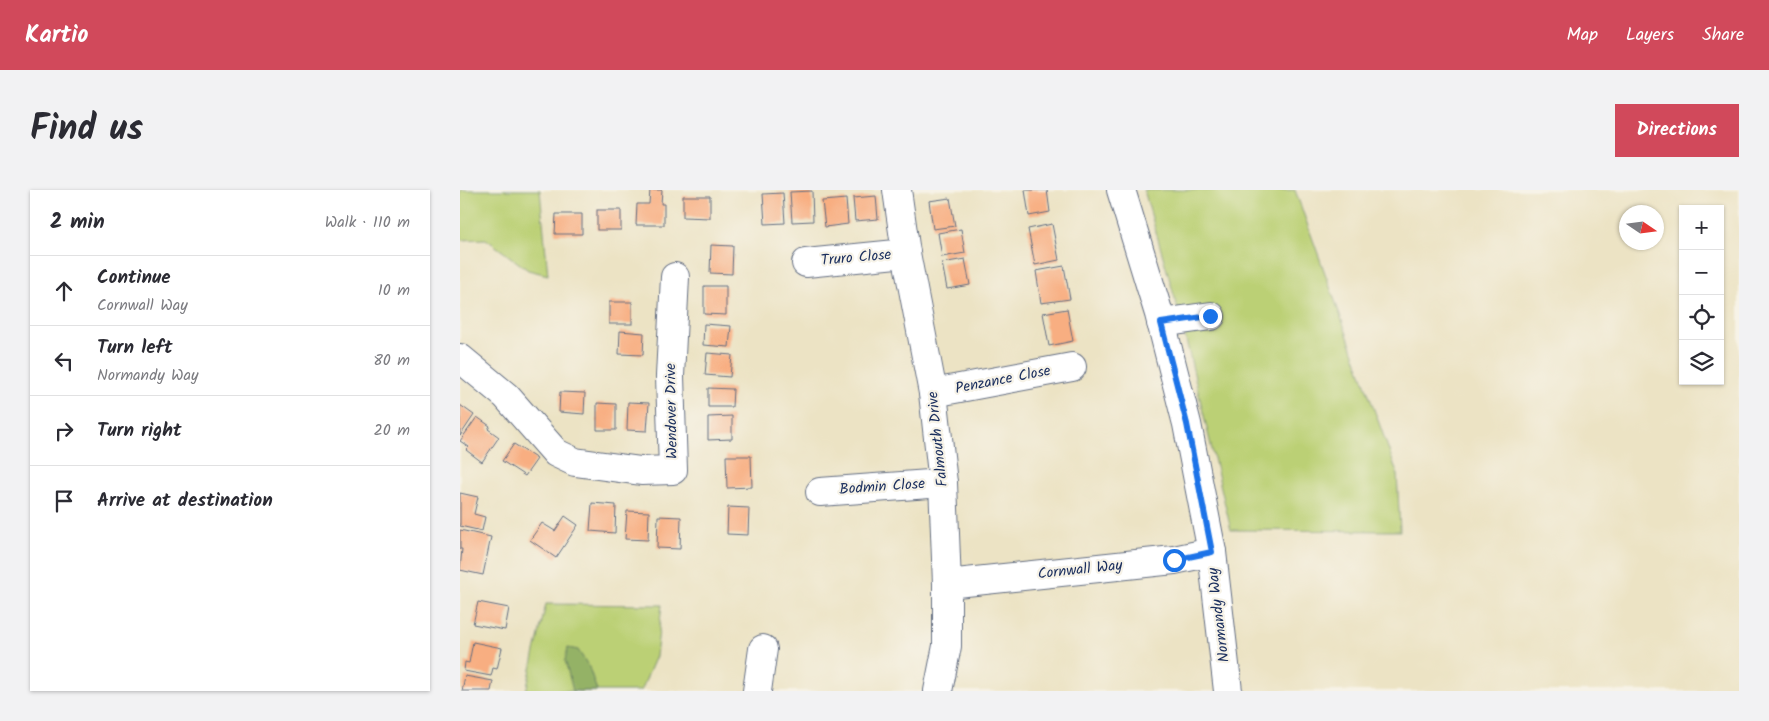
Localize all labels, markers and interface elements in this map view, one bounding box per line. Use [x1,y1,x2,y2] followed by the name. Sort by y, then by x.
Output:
[25,16,88,55] text: Kartio
[1567,21,1598,50] text: Map
[1626,21,1674,50] text: Layers
[1702,21,1744,50] text: Share
[30,102,143,158] text: Find us
[1615,104,1739,157] button: Directions
[1619,205,1664,250] north arrow
[1679,205,1724,385] map controls
[1679,205,1724,250] button: +
[50,206,105,239] text: 2 min
[325,210,410,235] text: Walk · 110 m
[820,243,892,273] street label: Truro Close
[1679,250,1724,295] button: −
[97,263,170,293] text: Continue
[50,277,78,305] icon: ahead
[378,278,410,303] text: 10 m
[97,293,188,318] text: Cornwall Way
[1679,295,1724,340] button: locate
[1199,305,1222,328] route end
[97,333,172,363] text: Turn left
[1679,340,1724,385] button: layers
[50,347,78,375] icon: left
[373,348,410,373] text: 80 m
[953,359,1053,401] street label: Penzance Close
[659,362,685,459] street label: Wendover Drive
[97,363,199,388] text: Normandy Way
[921,390,955,488] street label: Falmouth Drive
[97,416,182,446] text: Turn right
[50,417,78,445] icon: right
[374,418,410,443] text: 20 m
[838,472,926,502] street label: Bodmin Close
[97,486,273,516] text: Arrive at destination
[50,487,78,515] icon: arrive
[1163,549,1186,572] route start
[1036,554,1124,586] street label: Cornwall Way
[1201,565,1237,664] street label: Normandy Way

